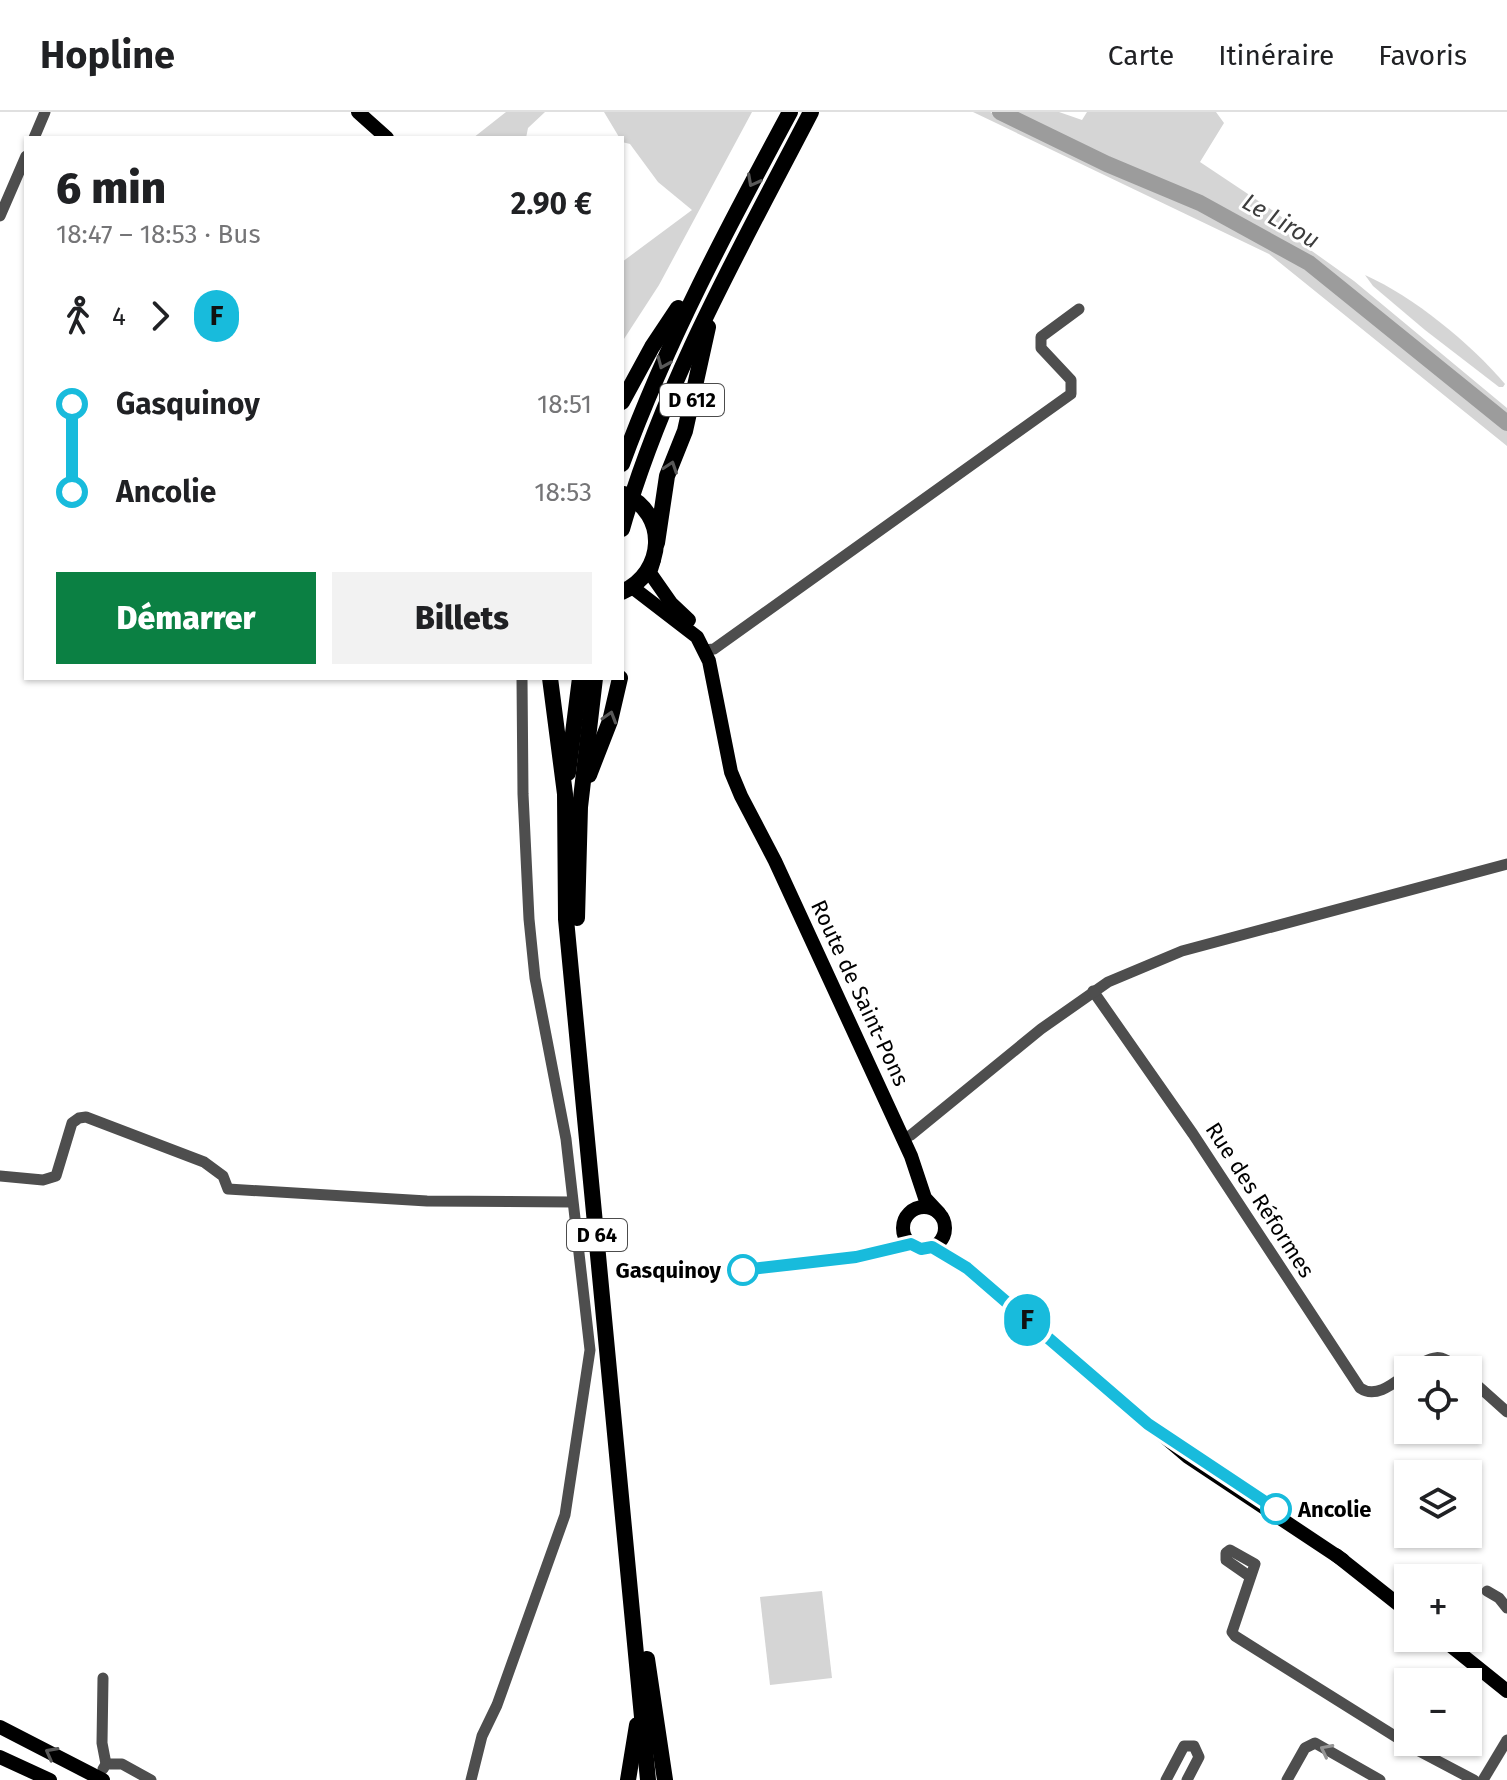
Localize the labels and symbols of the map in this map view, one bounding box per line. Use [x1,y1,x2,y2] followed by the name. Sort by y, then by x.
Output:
[747,172,762,187] one-way arrow
[1237,188,1325,254] water label: Le Lirou
[656,355,672,369] one-way arrow
[660,384,724,416] road number: D 612
[662,461,678,475] one-way arrow
[601,710,617,724] one-way arrow
[805,896,915,1090] street label: Route de Saint-Pons
[1200,1117,1320,1283] street label: Rue des Réformes
[567,1219,627,1251] road number: D 64
[728,1255,758,1285] marker: Gasquinoy
[616,1257,722,1284] place label: Gasquinoy
[1001,1294,1053,1346] line badge: F
[1261,1494,1291,1524] marker: Ancolie
[1297,1496,1372,1523] place label: Ancolie
[1320,1744,1335,1759] one-way arrow
[45,1748,60,1763] one-way arrow

